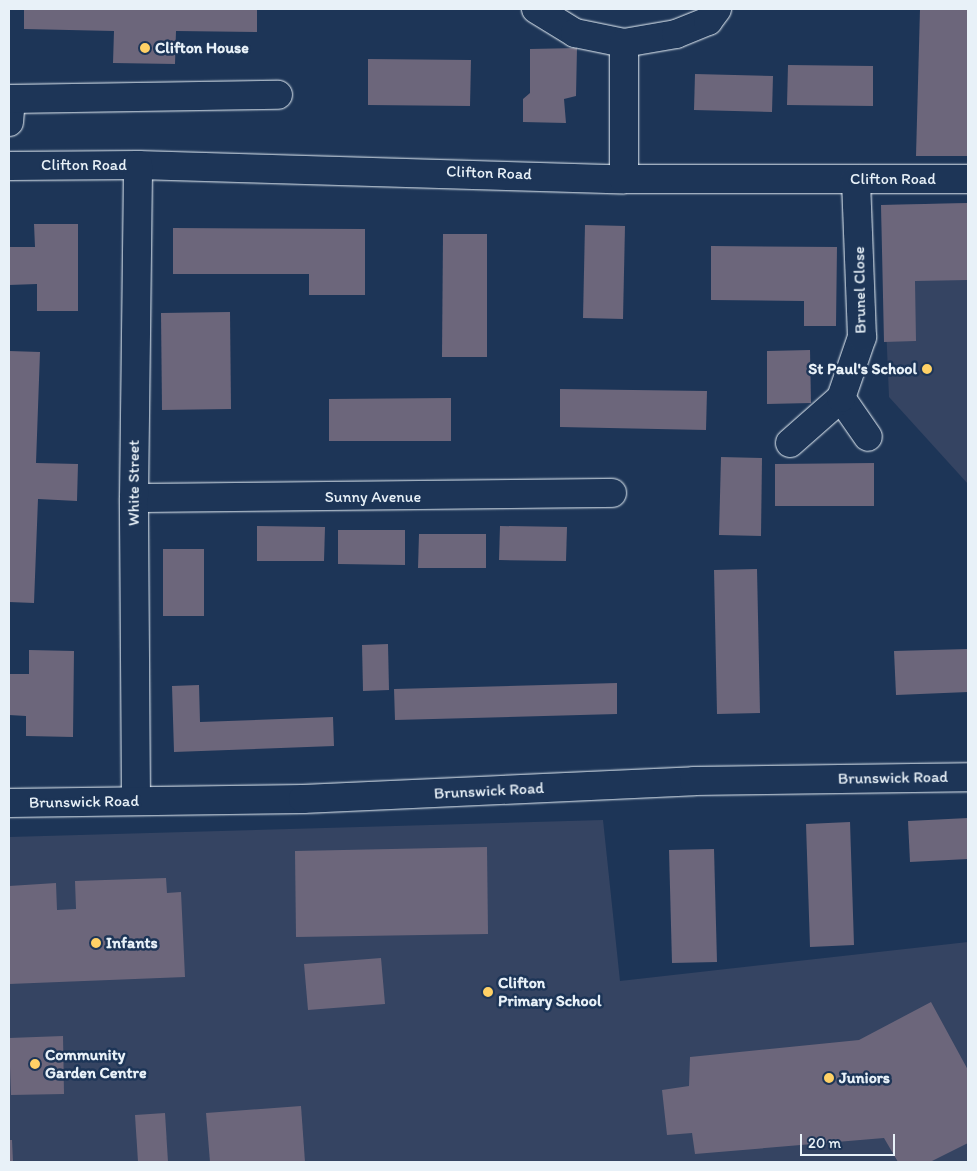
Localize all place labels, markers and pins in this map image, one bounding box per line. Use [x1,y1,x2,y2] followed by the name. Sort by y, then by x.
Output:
[155,38,249,58] place label: Clifton House
[139,42,151,54] marker: Clifton House
[809,359,917,379] place label: St Paul's School
[921,363,933,375] marker: St Paul's School
[106,933,158,953] place label: Infants
[90,937,102,949] marker: Infants
[498,973,601,1011] place label: Clifton Primary School
[482,986,494,998] marker: Clifton Primary School
[45,1045,146,1083] place label: Community Garden Centre
[29,1058,41,1070] marker: Community Garden Centre
[839,1068,890,1088] place label: Juniors
[823,1072,835,1084] marker: Juniors

